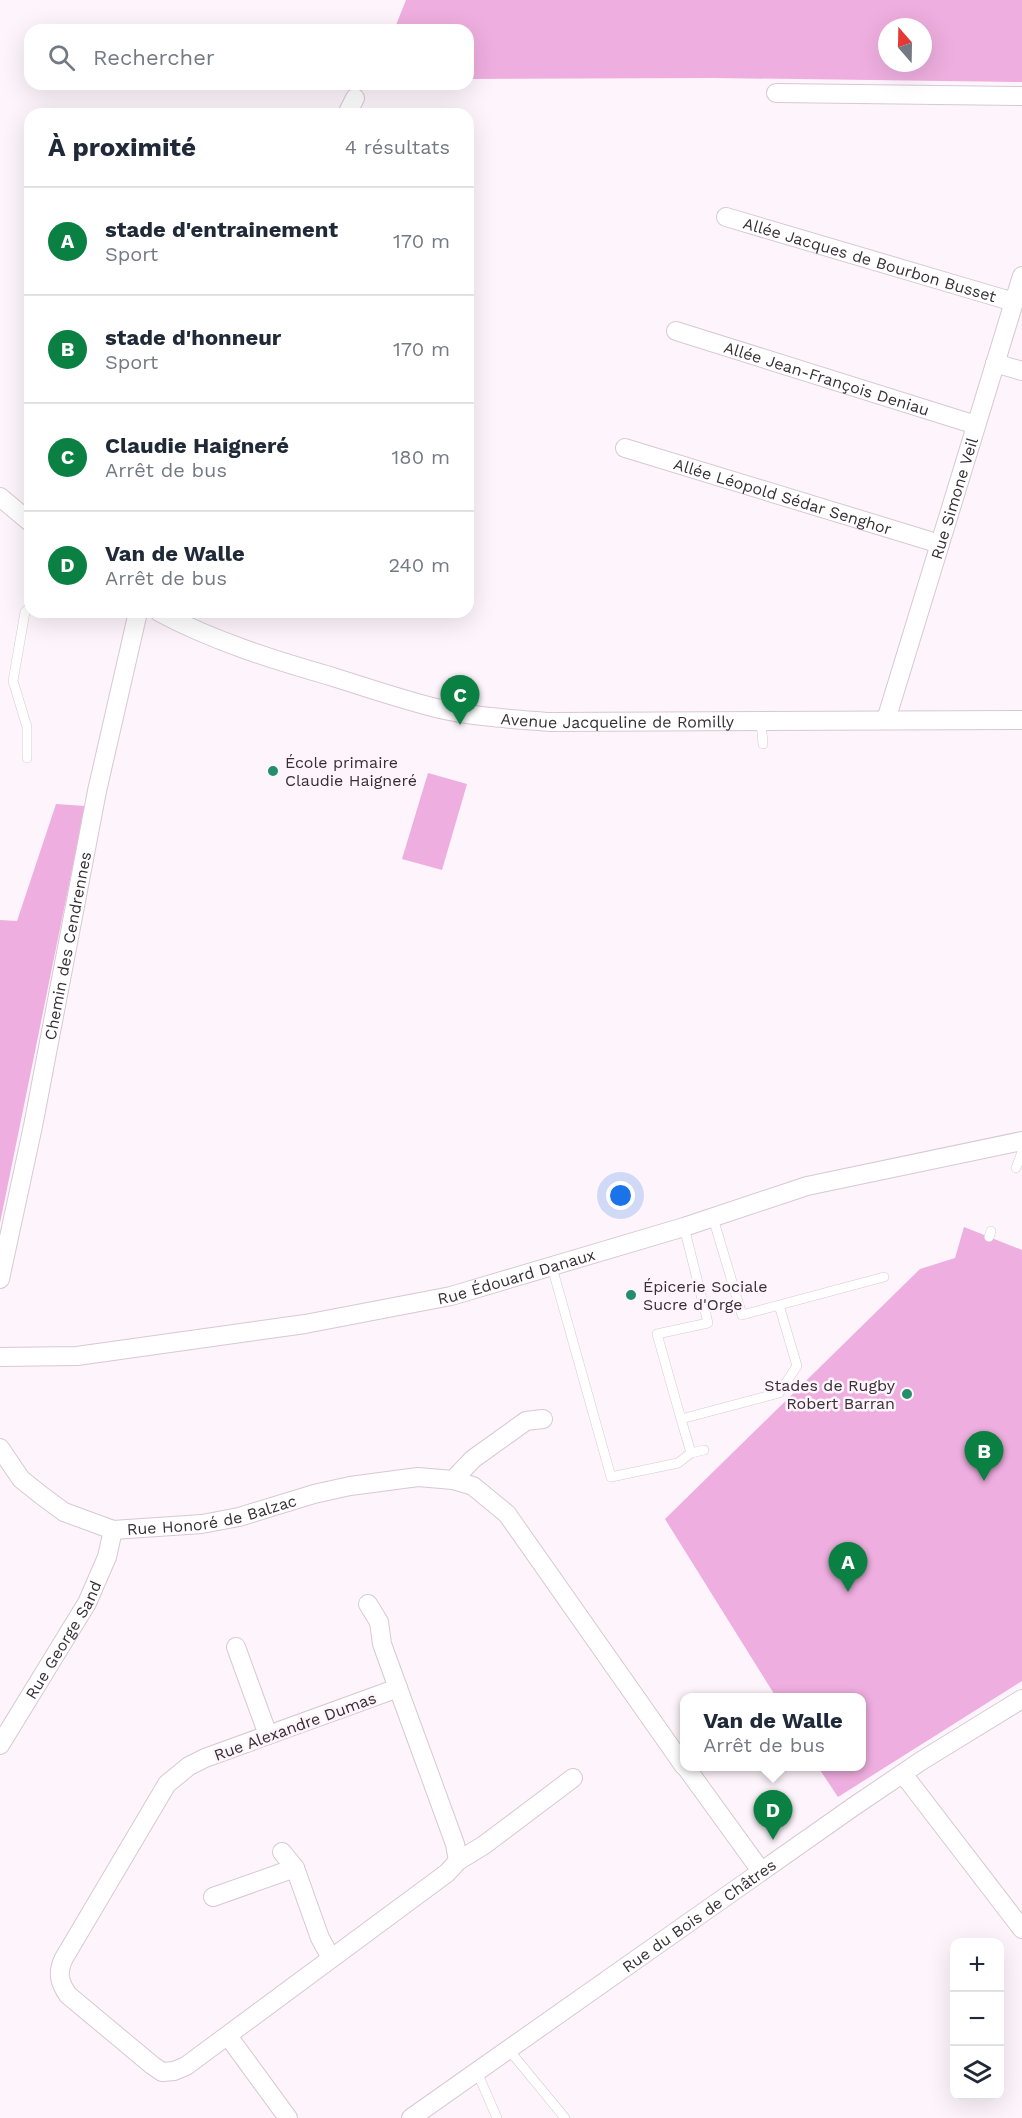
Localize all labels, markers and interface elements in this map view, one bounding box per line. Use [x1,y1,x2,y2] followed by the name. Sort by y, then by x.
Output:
[878,18,932,72] north arrow
[24,24,474,90] search box
[45,41,78,74] icon: search
[93,45,215,70] text: Rechercher
[48,132,196,162] text: À proximité
[345,135,450,159] text: 4 résultats
[741,214,999,306] street label: Allée Jacques de Bourbon Busset
[105,217,338,242] text: stade d'entrainement
[61,229,74,253] text: A
[393,229,450,253] text: 170 m
[105,242,158,266] text: Sport
[105,325,281,350] text: stade d'honneur
[61,337,74,361] text: B
[393,337,450,361] text: 170 m
[722,338,932,420] street label: Allée Jean-François Deniau
[105,350,158,374] text: Sport
[105,433,289,458] text: Claudie Haigneré
[927,435,982,562] street label: Rue Simone Veil
[61,445,74,469] text: C
[392,445,450,469] text: 180 m
[671,454,894,539] street label: Allée Léopold Sédar Senghor
[105,458,227,482] text: Arrêt de bus
[105,541,245,566] text: Van de Walle
[60,553,75,577] text: D
[388,553,450,577] text: 240 m
[105,566,227,590] text: Arrêt de bus
[440,676,480,725] pin: C
[500,709,735,732] street label: Avenue Jacqueline de Romilly
[285,753,417,790] place label: École primaire Claudie Haigneré
[266,764,280,778] marker: École primaire Claudie Haigneré
[41,850,95,1042] street label: Chemin des Cendrennes
[606,1181,635,1210] your location
[436,1245,597,1308] street label: Rue Édouard Danaux
[643,1277,767,1314] place label: Épicerie Sociale Sucre d'Orge
[624,1288,638,1302] marker: Épicerie Sociale Sucre d'Orge
[764,1376,896,1413] place label: Stades de Rugby Robert Barran
[900,1387,914,1401] marker: Stades de Rugby Robert Barran
[964,1432,1004,1481] pin: B
[126,1491,299,1539] street label: Rue Honoré de Balzac
[828,1542,868,1592] pin: A
[22,1578,106,1702] street label: Rue George Sand
[211,1688,379,1765] street label: Rue Alexandre Dumas
[680,1693,866,1771] popup
[703,1708,843,1733] text: Van de Walle
[703,1733,825,1757] text: Arrêt de bus
[754,1790,792,1840] pin: D
[619,1855,780,1976] street label: Rue du Bois de Châtres
[950,1938,1004,2100] map controls
[950,1938,1004,1992] button: +
[950,1992,1004,2046] button: −
[950,2046,1004,2100] button: layers

